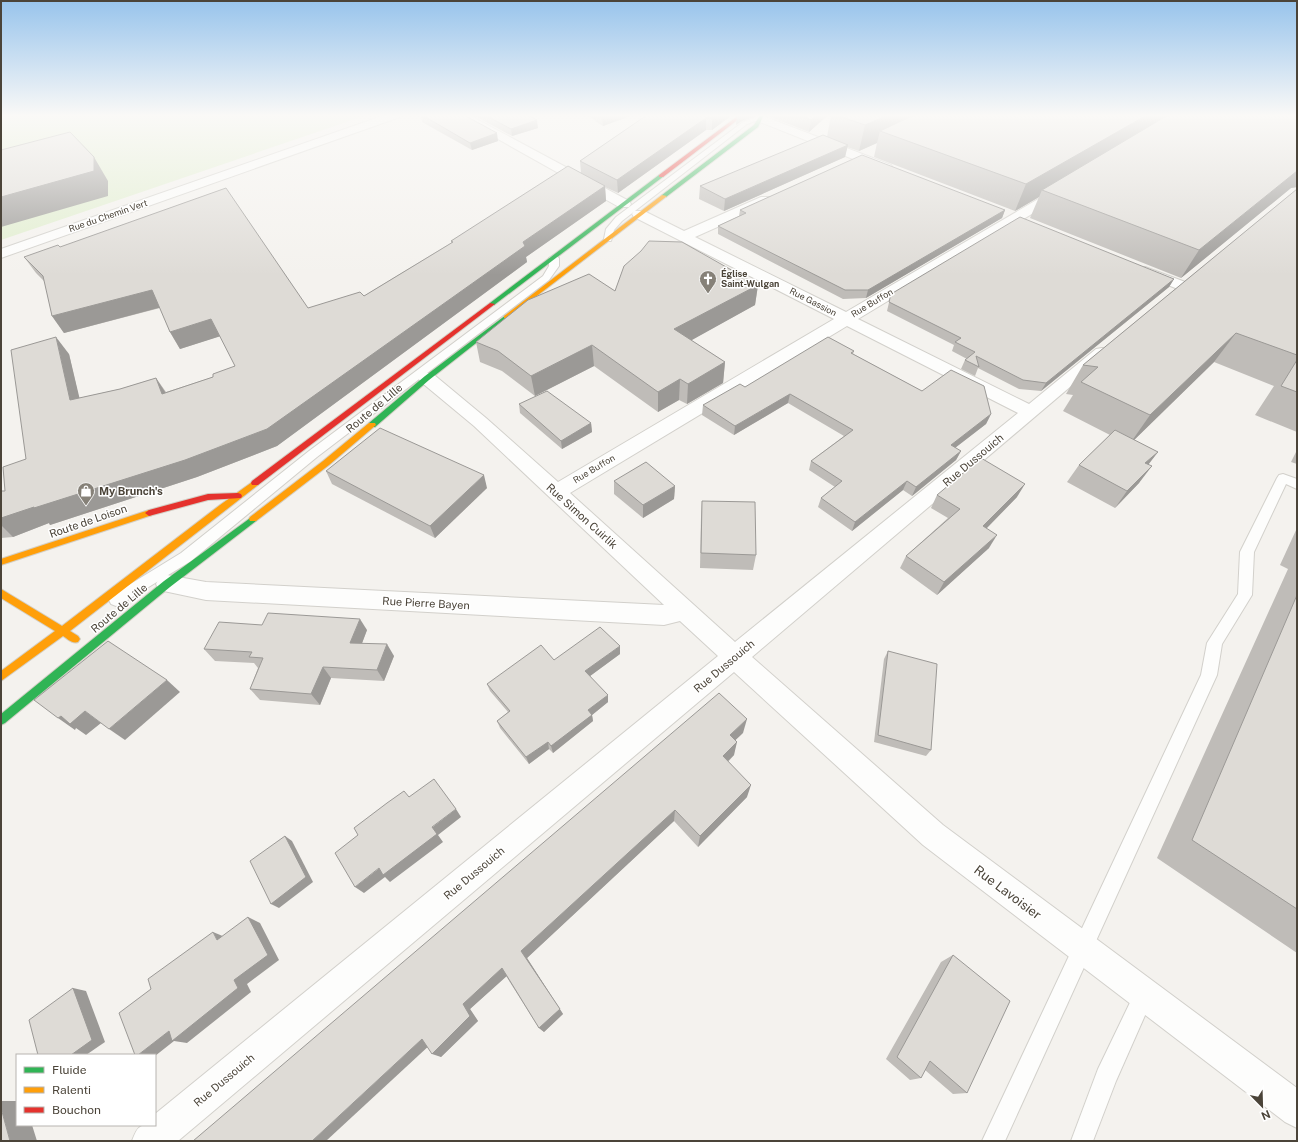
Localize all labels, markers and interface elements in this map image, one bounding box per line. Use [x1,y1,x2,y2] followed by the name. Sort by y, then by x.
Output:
[67,197,149,234] street label: Rue du Chemin Vert
[721,268,779,289] place label: Église Saint-Wulgan
[698,269,718,294] church icon: Église Saint-Wulgan
[788,285,839,318] street label: Rue Gassion
[849,286,895,319] street label: Rue Buffon
[343,381,405,435] street label: Route de Lille
[940,431,1006,489] street label: Rue Dussouich
[571,452,617,485] street label: Rue Buffon
[76,481,96,506] shop icon: My Brunch's
[544,481,620,551] street label: Rue Simon Cuirlik
[99,485,163,497] place label: My Brunch's
[48,502,128,540] street label: Route de Loison
[88,581,150,635] street label: Route de Lille
[382,595,470,611] street label: Rue Pierre Bayen
[691,637,757,695] street label: Rue Dussouich
[441,844,507,902] street label: Rue Dussouich
[971,862,1044,923] street label: Rue Lavoisier
[191,1051,257,1109] street label: Rue Dussouich
[16,1054,156,1126] legend
[52,1063,87,1077] text: Fluide
[52,1083,91,1097] text: Ralenti
[1242,1086,1282,1126] north arrow
[52,1103,101,1117] text: Bouchon
[1260,1108,1272,1122] text: N

